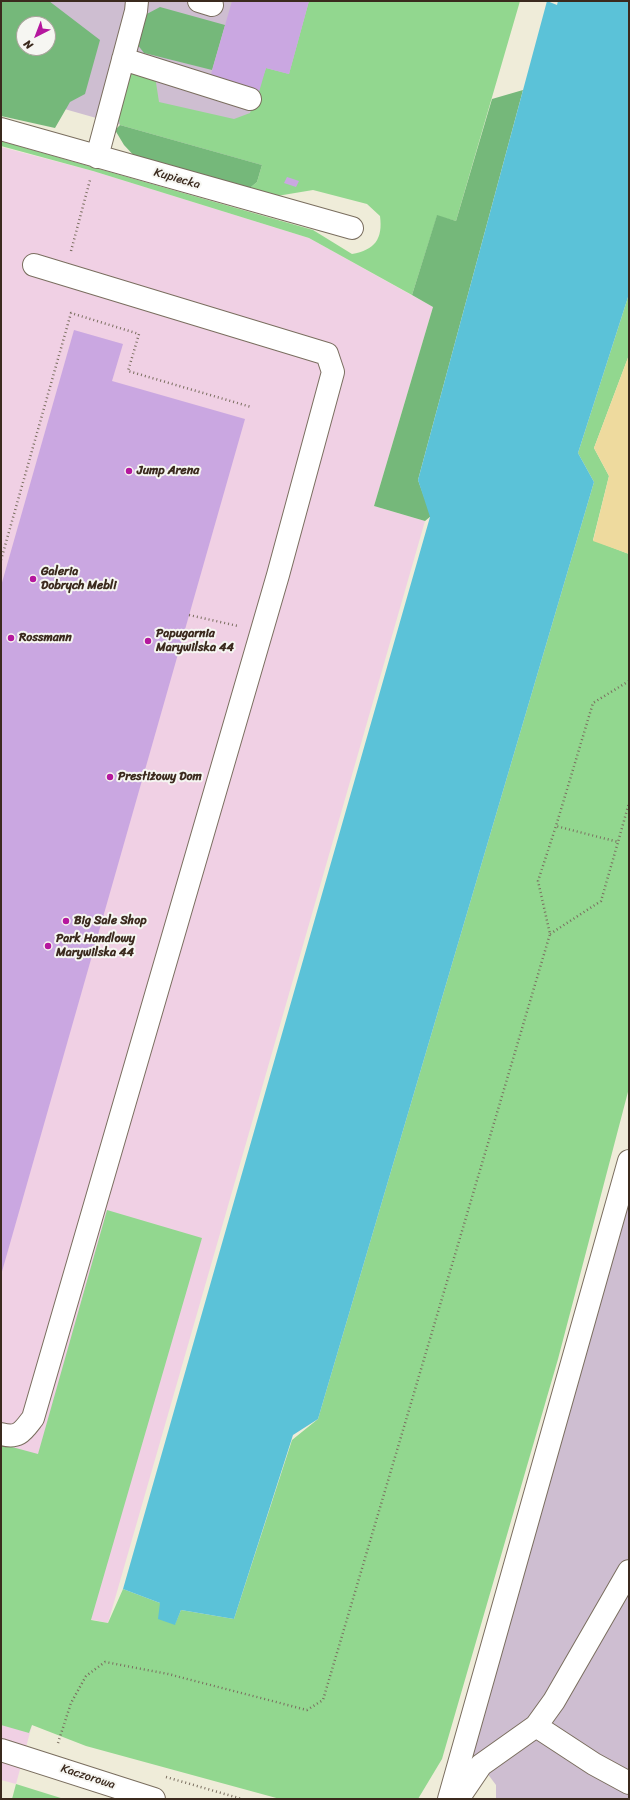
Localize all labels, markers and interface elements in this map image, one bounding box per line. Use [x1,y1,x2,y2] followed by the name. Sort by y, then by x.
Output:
[16,16,56,56] north arrow
[19,35,37,54] text: N
[152,166,202,192] street label: Kupiecka
[137,464,199,478] place label: Jump Arena
[124,466,134,476] marker: Jump Arena
[41,565,117,593] place label: Galeria Dobrych Mebli
[28,574,38,584] marker: Galeria Dobrych Mebli
[156,627,234,655] place label: Papugarnia Marywilska 44
[19,631,72,645] place label: Rossmann
[6,633,16,643] marker: Rossmann
[143,636,153,646] marker: Papugarnia Marywilska 44
[118,770,202,784] place label: Prestiżowy Dom
[105,772,115,782] marker: Prestiżowy Dom
[74,914,147,928] place label: Big Sale Shop
[61,916,71,926] marker: Big Sale Shop
[56,932,135,960] place label: Park Handlowy Marywilska 44
[43,941,53,951] marker: Park Handlowy Marywilska 44
[59,1761,117,1793] street label: Kaczorowa

